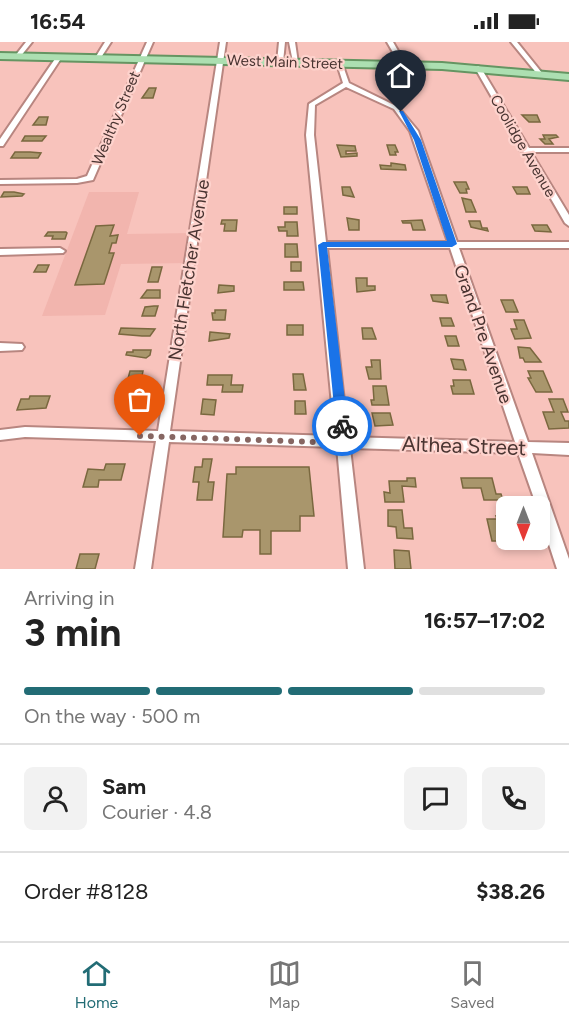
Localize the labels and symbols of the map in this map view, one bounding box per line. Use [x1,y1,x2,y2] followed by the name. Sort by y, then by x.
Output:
[375,50,426,112] pin
[227,51,344,73] street label: West Main Street
[88,68,144,168] street label: Wealthy Street
[486,92,560,200] street label: Coolidge Avenue
[164,178,214,362] street label: North Fletcher Avenue
[449,262,517,407] street label: Grand Pre Avenue
[114,374,165,436] pin
[312,396,372,456] courier
[401,431,527,460] street label: Althea Street
[496,496,550,550] north arrow

